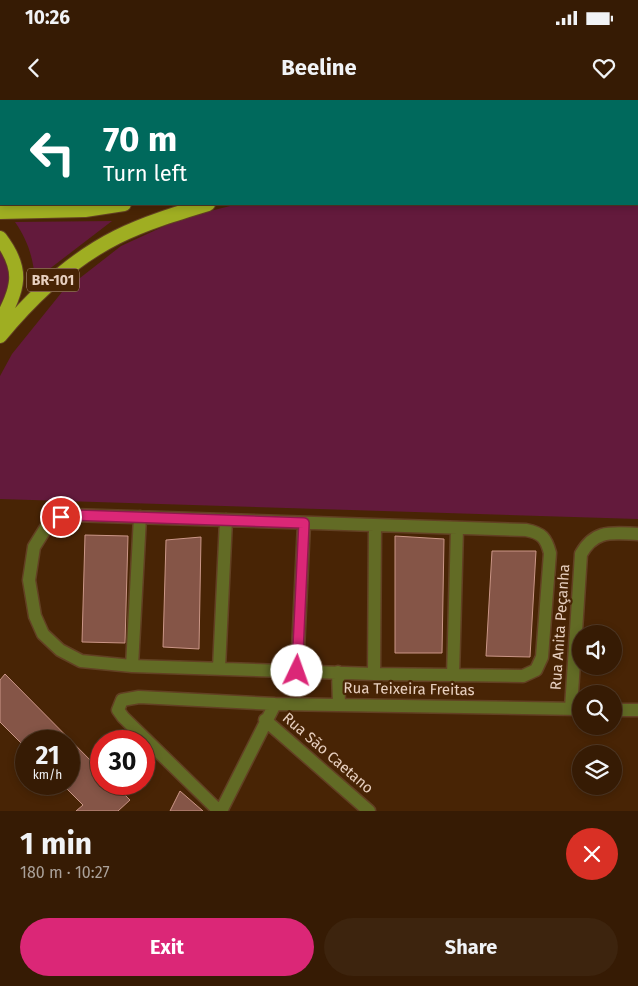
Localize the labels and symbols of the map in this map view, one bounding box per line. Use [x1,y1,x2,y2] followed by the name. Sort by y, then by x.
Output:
[27,268,79,292] road number: BR-101
[40,496,82,538] pin
[547,563,573,691] street label: Rua Anita Peçanha
[270,644,322,696] position arrow
[343,679,475,699] street label: Rua Teixeira Freitas
[279,709,377,797] street label: Rua São Caetano
[90,730,155,795] speed limit sign: 30

